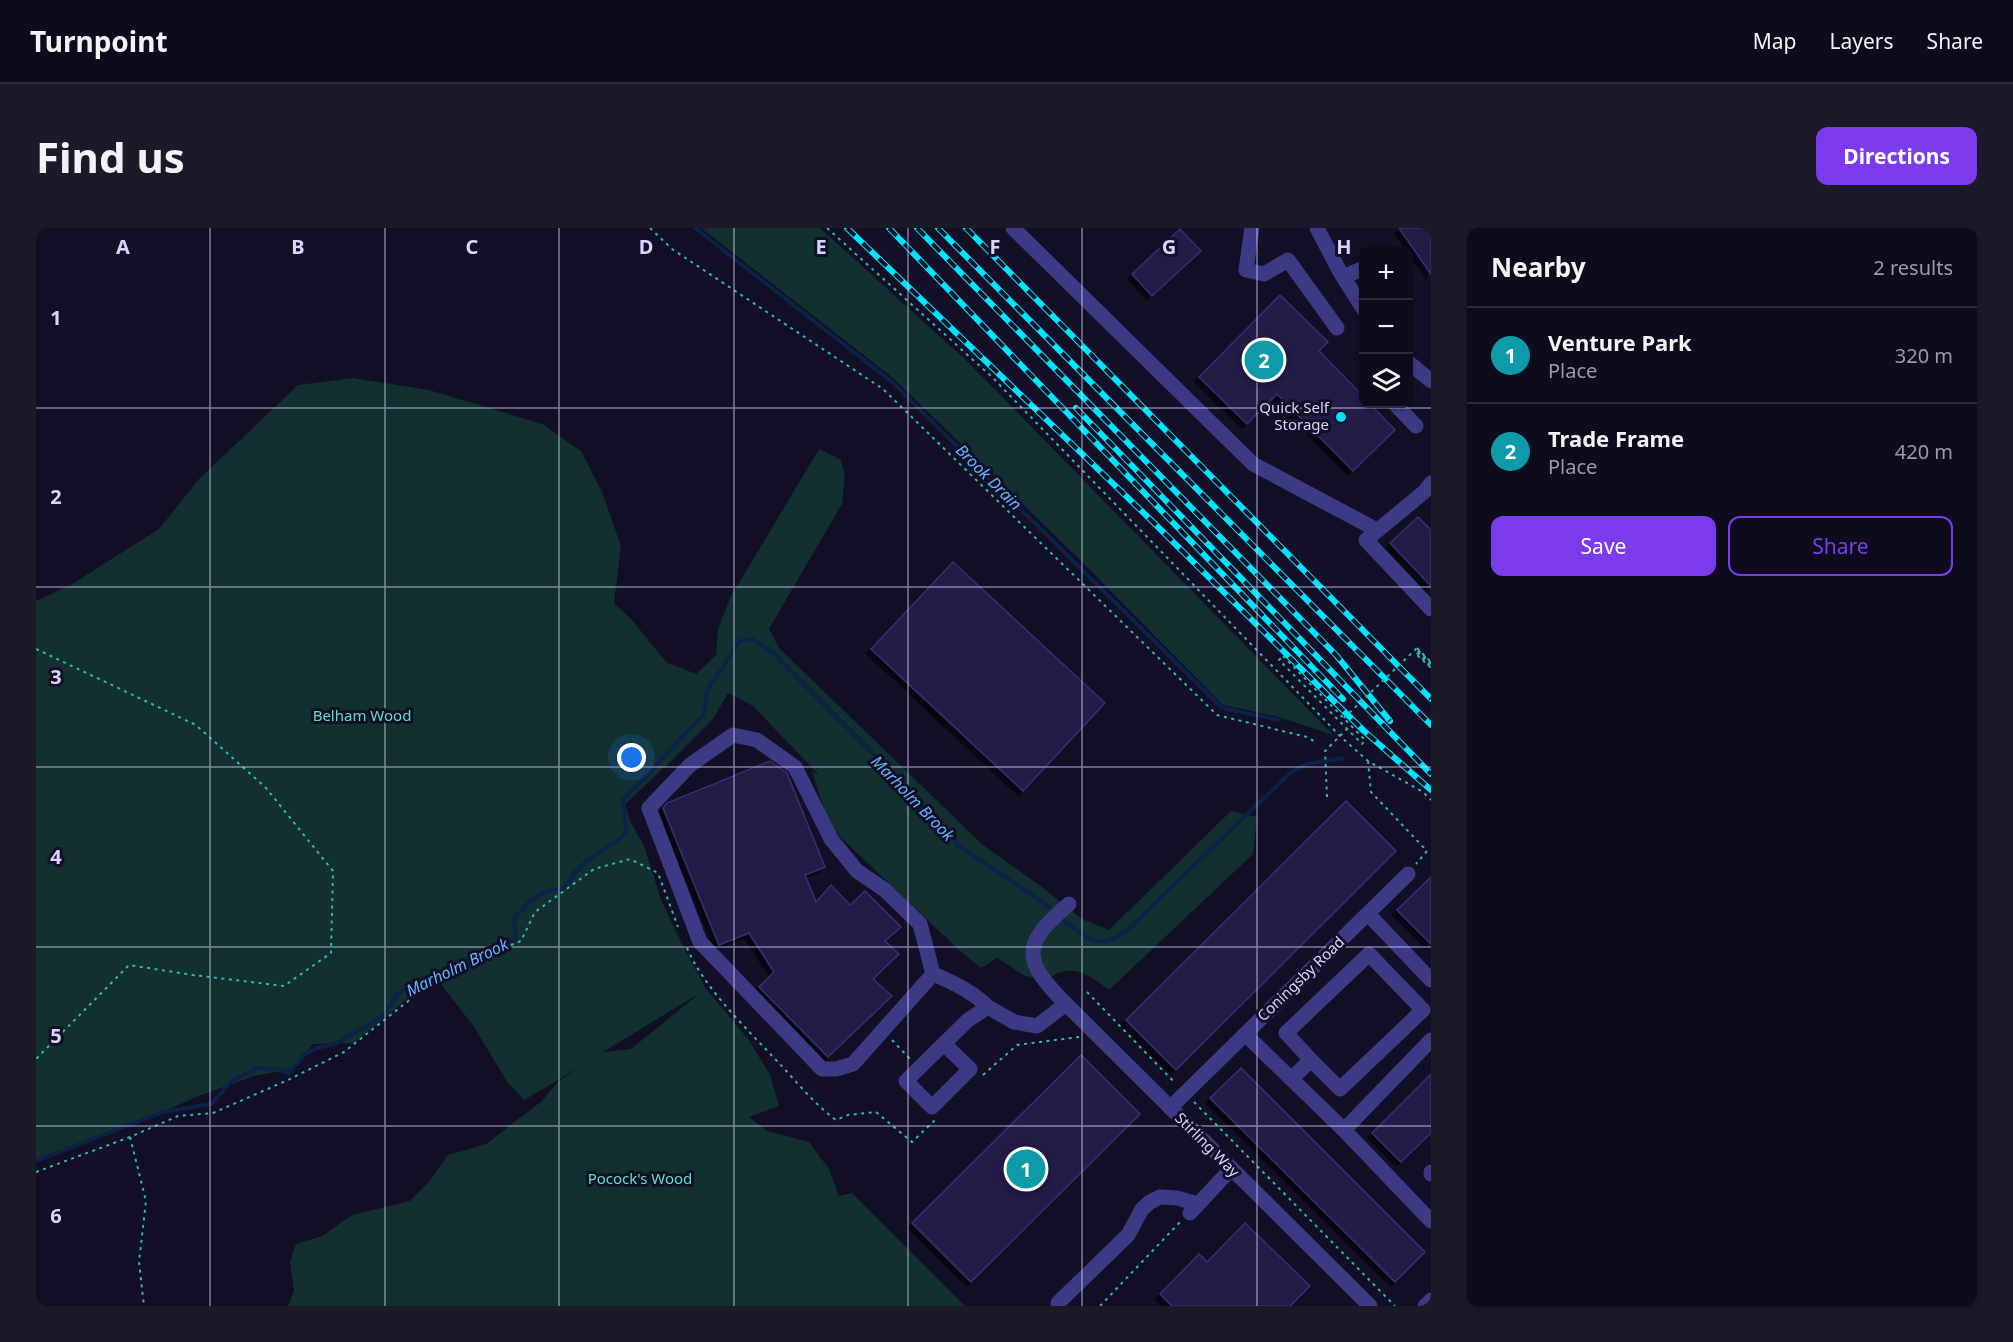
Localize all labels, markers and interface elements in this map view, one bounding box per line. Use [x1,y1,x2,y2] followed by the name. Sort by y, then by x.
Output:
[30,22,168,60] text: Turnpoint
[1753,27,1797,55] text: Map
[1830,27,1894,55] text: Layers
[1927,27,1983,55] text: Share
[1816,127,1977,185] button: Directions
[36,128,185,185] text: Find us
[116,233,130,260] text: A
[291,233,305,260] text: B
[466,233,479,260] text: C
[639,233,653,260] text: D
[815,233,827,260] text: E
[990,233,1000,260] text: F
[1162,233,1176,260] text: G
[1336,233,1352,260] text: H
[1359,246,1413,408] map controls
[1359,246,1413,300] button: +
[1491,249,1586,285] text: Nearby
[1873,254,1953,281] text: 2 results
[1359,300,1413,354] button: −
[50,304,62,331] text: 1
[1548,327,1692,357] text: Venture Park
[1244,338,1284,382] pin: 2
[1505,342,1516,369] text: 1
[1895,342,1953,369] text: 320 m
[1359,354,1413,408] button: layers
[1548,357,1597,384] text: Place
[1259,397,1330,434] place label: Quick Self Storage
[1334,410,1348,424] marker: Quick Self Storage
[1548,423,1684,453] text: Trade Frame
[1505,438,1516,465] text: 2
[1895,438,1953,465] text: 420 m
[951,439,1027,515] water label: Brook Drain
[1548,453,1597,480] text: Place
[50,483,62,510] text: 2
[1491,516,1716,576] button: Save
[1728,516,1953,576] button: Share
[50,663,62,690] text: 3
[313,705,411,725] park label: Belham Wood
[617,743,646,772] your location
[867,750,960,846] water label: Marholm Brook
[50,843,62,870] text: 4
[402,932,513,1001] water label: Marholm Brook
[1252,932,1348,1025] street label: Coningsby Road
[50,1022,62,1049] text: 5
[1171,1108,1245,1181] street label: Stirling Way
[1006,1146,1046,1192] pin: 1
[588,1168,692,1188] park label: Pocock's Wood
[50,1202,62,1229] text: 6

